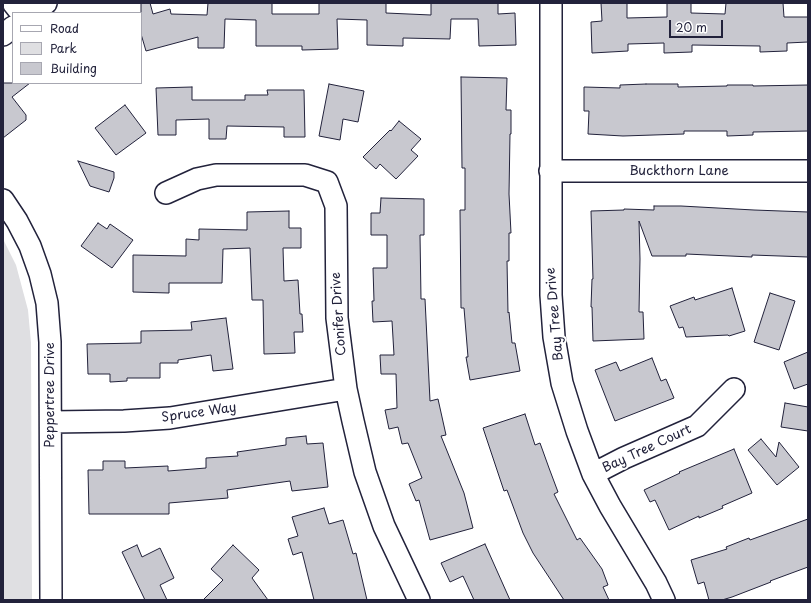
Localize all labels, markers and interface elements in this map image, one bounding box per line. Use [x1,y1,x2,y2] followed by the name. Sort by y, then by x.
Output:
[12,12,142,84] legend
[671,12,725,38] scale bar
[676,18,707,36] text: 20 m
[50,19,79,37] text: Road
[50,39,77,57] text: Park
[50,59,97,77] text: Building
[629,163,729,179] street label: Buckthorn Lane
[543,267,567,361] street label: Bay Tree Drive
[328,272,350,356] street label: Conifer Drive
[42,342,58,448] street label: Peppertree Drive
[161,400,237,426] street label: Spruce Way
[600,422,694,476] street label: Bay Tree Court

